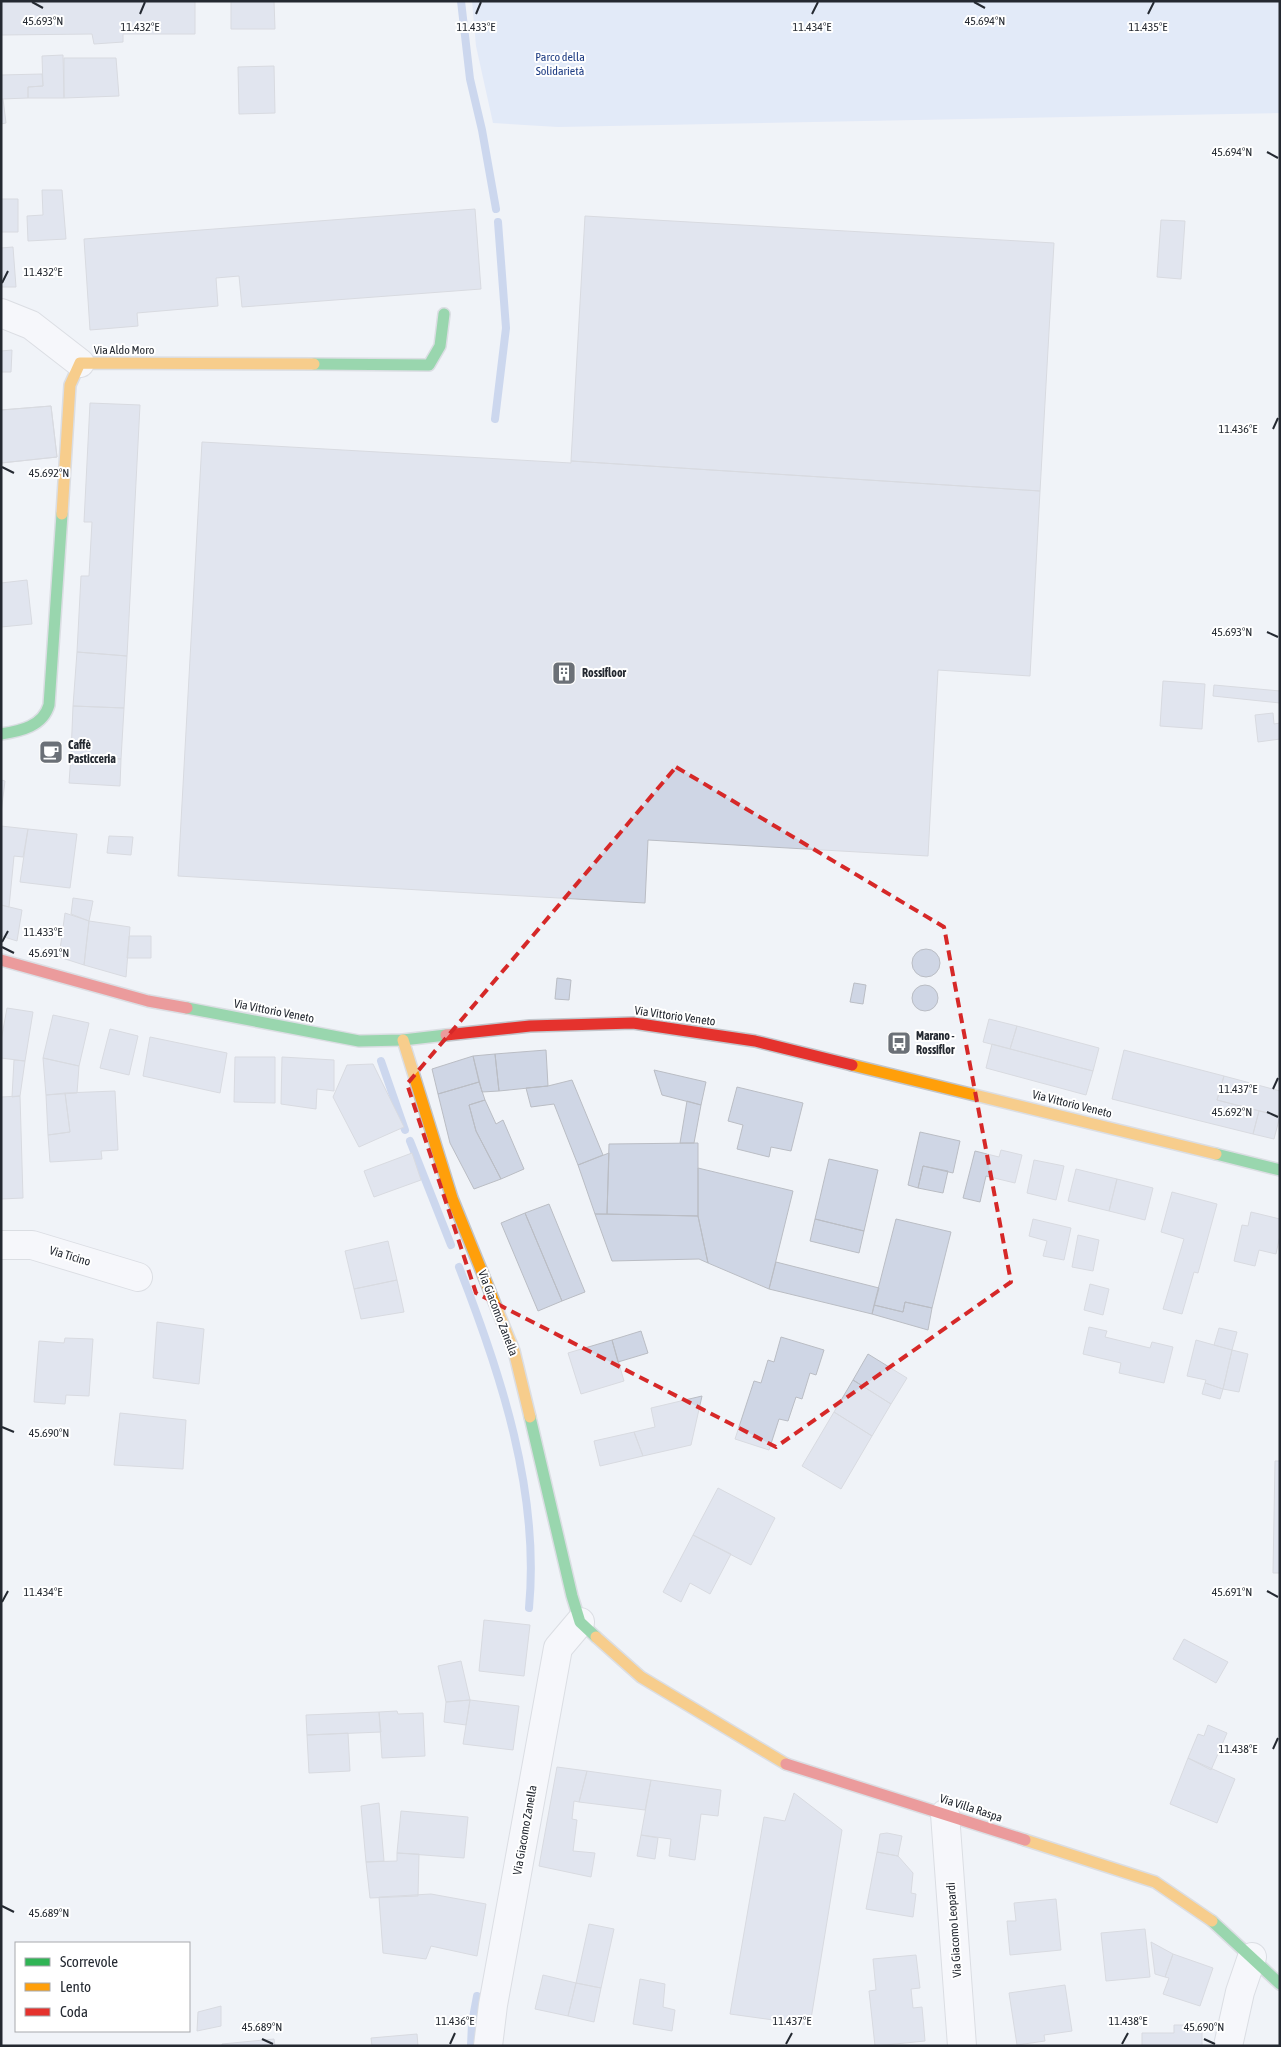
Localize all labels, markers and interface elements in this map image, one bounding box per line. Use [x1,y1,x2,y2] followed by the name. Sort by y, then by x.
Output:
[23,14,63,28] text: 45.693°N
[965,14,1005,28] text: 45.694°N
[121,20,159,34] text: 11.432°E
[457,20,495,34] text: 11.433°E
[793,20,831,34] text: 11.434°E
[1129,20,1167,34] text: 11.435°E
[535,50,585,78] park label: Parco della Solidarietà
[1212,145,1252,159] text: 45.694°N
[24,265,62,279] text: 11.432°E
[94,343,155,357] street label: Via Aldo Moro
[1219,422,1257,436] text: 11.436°E
[29,466,69,480] text: 45.692°N
[1212,625,1252,639] text: 45.693°N
[551,660,577,686] building icon: Rossifloor
[582,666,627,680] place label: Rossifloor
[68,738,116,766] place label: Caffè Pasticceria
[38,739,64,765] cafe icon: Caffè Pasticceria
[24,925,62,939] text: 11.433°E
[29,946,69,960] text: 45.691°N
[233,996,316,1026] street label: Via Vittorio Veneto
[634,1003,717,1029] street label: Via Vittorio Veneto
[916,1029,955,1057] place label: Marano - Rossiflor
[886,1030,912,1056] bus stop icon: Marano - Rossiflor
[1219,1082,1257,1096] text: 11.437°E
[1031,1087,1114,1121] street label: Via Vittorio Veneto
[1212,1105,1252,1119] text: 45.692°N
[48,1243,93,1269] street label: Via Ticino
[475,1268,521,1358] street label: Via Giacomo Zanella
[29,1426,69,1440] text: 45.690°N
[24,1585,62,1599] text: 11.434°E
[1212,1585,1252,1599] text: 45.691°N
[1219,1742,1257,1756] text: 11.438°E
[510,1784,540,1876] street label: Via Giacomo Zanella
[938,1791,1004,1825] street label: Via Villa Raspa
[944,1882,964,1978] street label: Via Giacomo Leopardi
[29,1906,69,1920] text: 45.689°N
[15,1942,190,2032] legend
[60,1953,118,1970] text: Scorrevole
[60,1978,91,1995] text: Lento
[60,2003,88,2020] text: Coda
[436,2014,474,2028] text: 11.436°E
[773,2014,811,2028] text: 11.437°E
[1109,2014,1147,2028] text: 11.438°E
[242,2020,282,2034] text: 45.689°N
[1184,2020,1224,2034] text: 45.690°N

